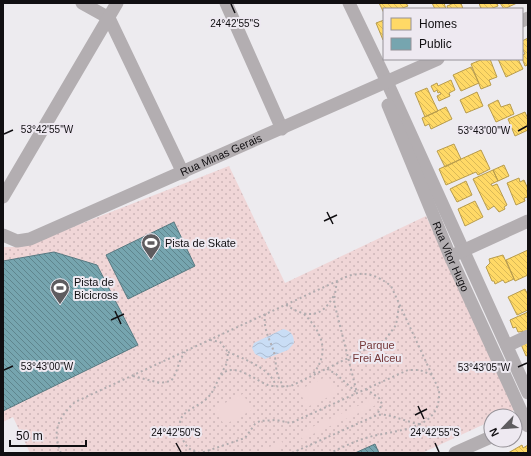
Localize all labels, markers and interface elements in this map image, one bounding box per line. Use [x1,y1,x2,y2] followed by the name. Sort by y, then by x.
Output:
[383,8,523,60] legend
[419,17,457,31] text: Homes
[210,18,260,29] text: 24°42'55"S
[419,37,452,51] text: Public
[21,124,74,135] text: 53°42'55"W
[458,125,511,136] text: 53°43'00"W
[178,131,264,178] street label: Rua Minas Gerais
[430,220,471,293] street label: Rua Vitor Hugo
[140,232,162,260] sports icon: Pista de Skate
[165,237,236,249] place label: Pista de Skate
[74,276,119,301] place label: Pista de Bicicross
[49,277,71,305] sports icon: Pista de Bicicross
[353,339,401,364] park label: Parque Frei Alceu
[21,361,74,372] text: 53°43'00"W
[458,362,511,373] text: 53°43'05"W
[483,408,523,448] north arrow
[10,422,86,448] scale bar
[487,426,501,438] text: N
[151,427,201,438] text: 24°42'50"S
[410,427,460,438] text: 24°42'55"S
[16,429,43,443] text: 50 m

